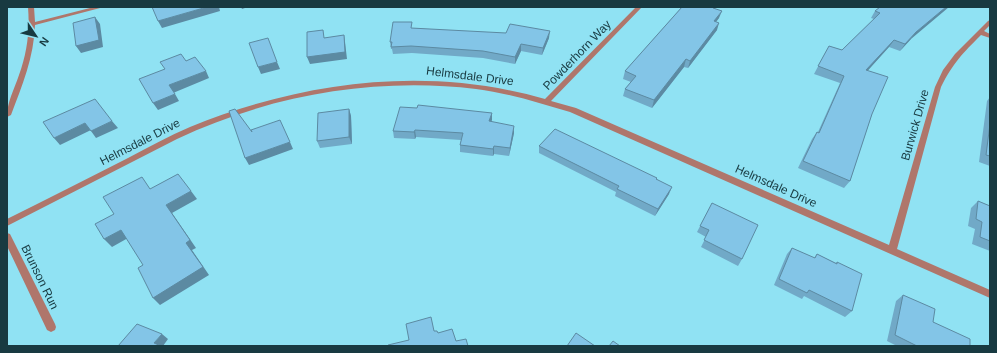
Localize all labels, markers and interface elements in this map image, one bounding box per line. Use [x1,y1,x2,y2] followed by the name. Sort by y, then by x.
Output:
[16,16,56,56] north arrow
[540,17,614,93] street label: Powderhorn Way
[37,35,51,48] text: N
[425,64,515,88] street label: Helmsdale Drive
[898,88,932,162] street label: Burwick Drive
[98,116,183,168] street label: Helmsdale Drive
[733,162,819,210] street label: Helmsdale Drive
[18,242,62,312] street label: Brunson Run

